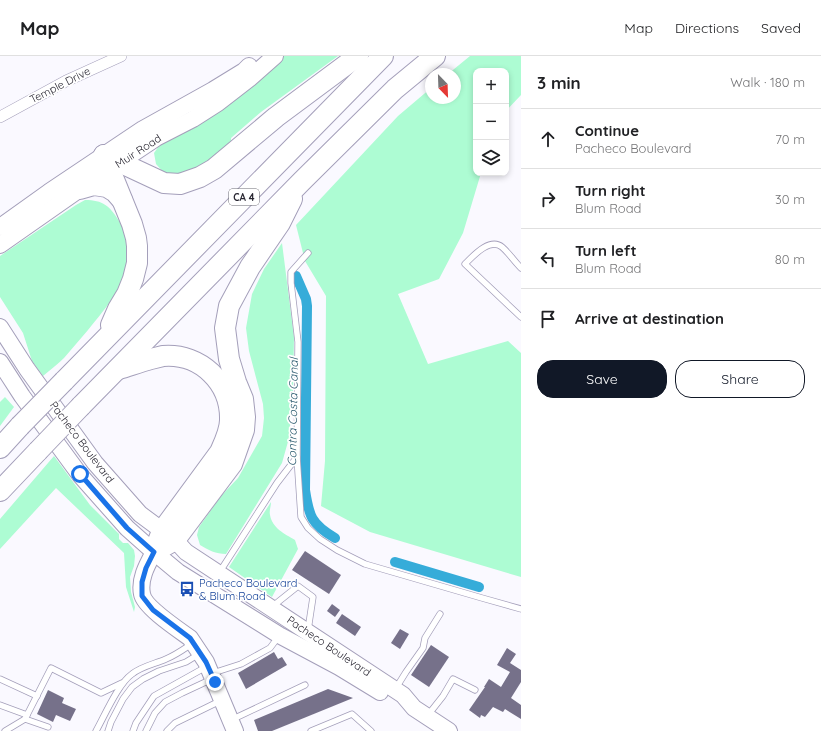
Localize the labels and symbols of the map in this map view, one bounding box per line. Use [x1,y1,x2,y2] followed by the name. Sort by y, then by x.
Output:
[27,64,93,106] street label: Temple Drive
[425,68,461,104] north arrow
[112,131,164,171] street label: Muir Road
[229,189,259,205] road number: CA 4
[284,356,301,466] water label: Contra Costa Canal
[47,398,117,486] street label: Pacheco Boulevard
[71,465,89,483] route start
[199,576,297,603] place label: Pacheco Boulevard & Blum Road
[178,580,196,598] bus stop icon: Pacheco Boulevard & Blum Road
[284,613,374,679] street label: Pacheco Boulevard
[206,673,224,691] route end

